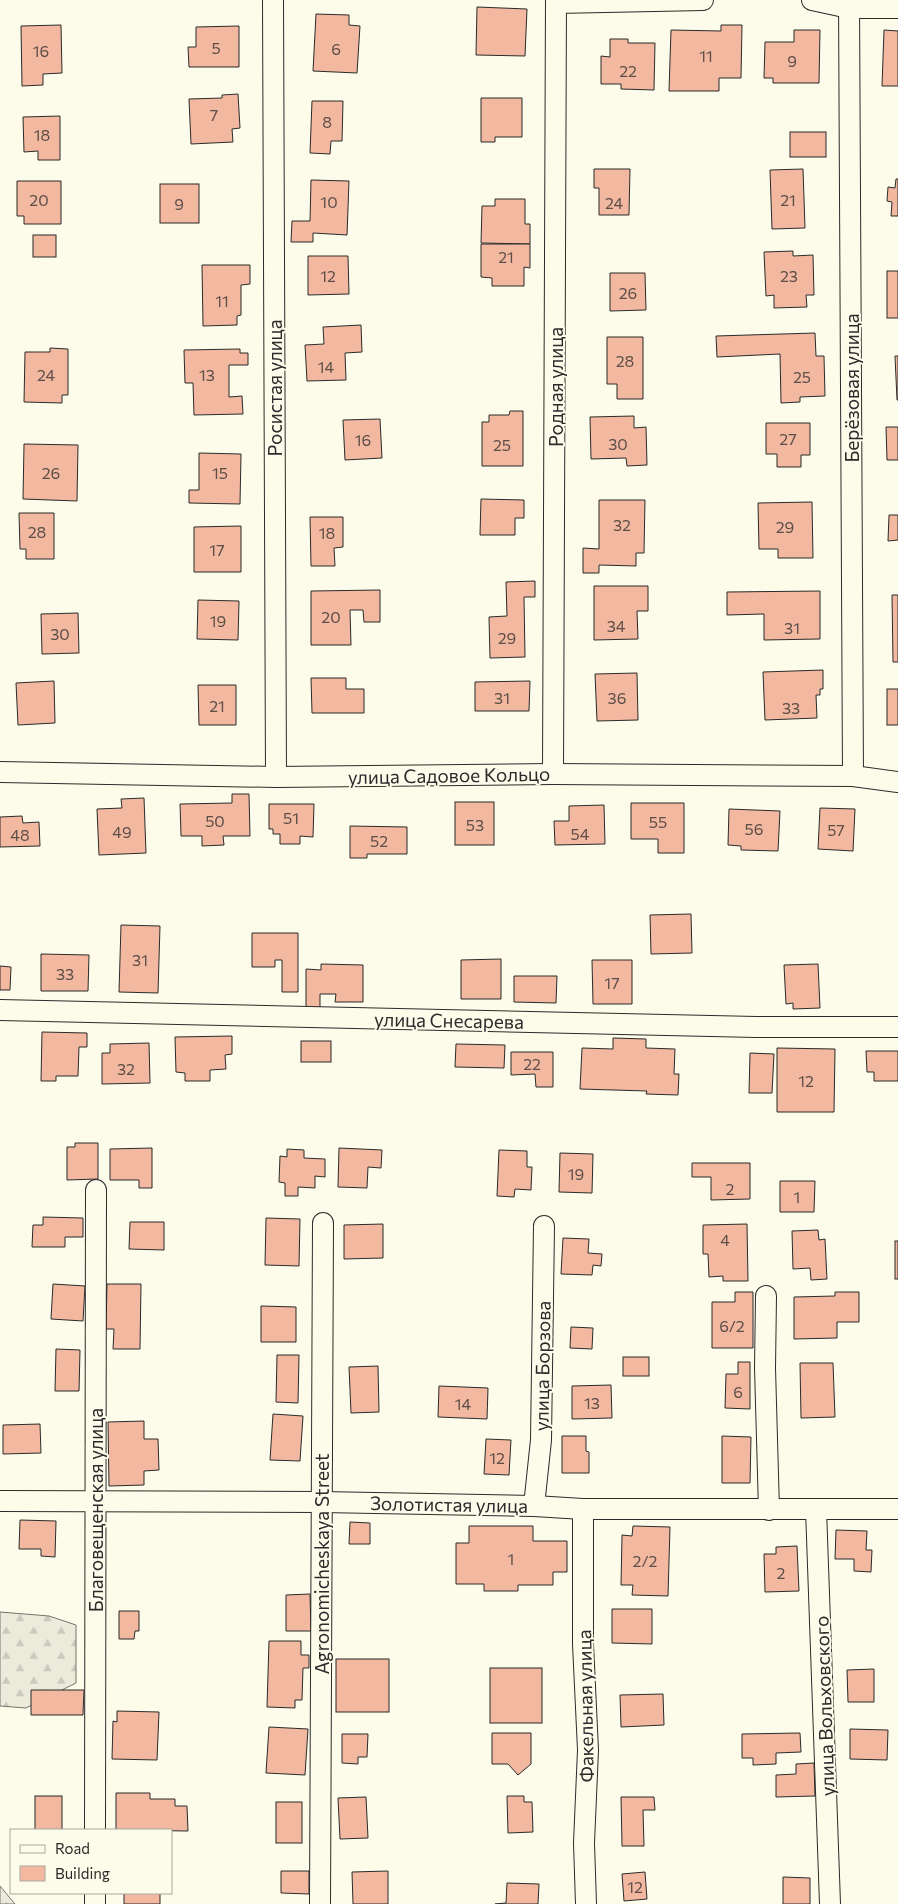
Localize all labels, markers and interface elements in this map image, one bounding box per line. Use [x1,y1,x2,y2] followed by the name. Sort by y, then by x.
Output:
[211,38,221,57] house number: 5
[331,39,341,58] house number: 6
[33,41,49,60] house number: 16
[699,46,713,65] house number: 11
[787,51,797,70] house number: 9
[619,61,637,80] house number: 22
[210,105,218,124] house number: 7
[322,112,332,131] house number: 8
[34,125,50,144] house number: 18
[29,190,49,209] house number: 20
[780,190,796,209] house number: 21
[320,192,338,211] house number: 10
[605,193,623,212] house number: 24
[174,194,184,213] house number: 9
[498,247,514,266] house number: 21
[320,266,336,285] house number: 12
[780,266,798,285] house number: 23
[619,283,637,302] house number: 26
[215,291,229,310] house number: 11
[840,313,863,463] street label: Берёзовая улица
[263,319,286,457] street label: Росистая улица
[544,327,567,447] street label: Родная улица
[616,351,634,370] house number: 28
[318,357,335,376] house number: 14
[37,365,55,384] house number: 24
[199,365,215,384] house number: 13
[793,367,811,386] house number: 25
[779,429,797,448] house number: 27
[355,430,371,449] house number: 16
[608,434,628,453] house number: 30
[493,435,511,454] house number: 25
[42,463,60,482] house number: 26
[212,463,228,482] house number: 15
[613,515,631,534] house number: 32
[776,517,794,536] house number: 29
[28,522,46,541] house number: 28
[319,523,335,542] house number: 18
[209,540,225,559] house number: 17
[321,607,341,626] house number: 20
[210,611,226,630] house number: 19
[607,616,626,635] house number: 34
[784,618,800,637] house number: 31
[50,624,70,643] house number: 30
[498,628,516,647] house number: 29
[494,688,510,707] house number: 31
[608,688,626,707] house number: 36
[209,696,225,715] house number: 21
[782,698,800,717] house number: 33
[348,762,550,788] street label: улица Садовое Кольцо
[283,808,299,827] house number: 51
[205,811,225,830] house number: 50
[649,812,667,831] house number: 55
[466,815,484,834] house number: 53
[745,819,763,838] house number: 56
[827,820,845,839] house number: 57
[112,822,132,841] house number: 49
[571,824,590,843] house number: 54
[10,825,30,844] house number: 48
[370,831,388,850] house number: 52
[132,950,148,969] house number: 31
[56,964,74,983] house number: 33
[604,973,620,992] house number: 17
[374,1007,524,1033] street label: улица Снесарева
[523,1054,541,1073] house number: 22
[117,1059,135,1078] house number: 32
[798,1071,814,1090] house number: 12
[568,1164,584,1183] house number: 19
[726,1179,735,1198] house number: 2
[794,1187,800,1206] house number: 1
[720,1230,730,1249] house number: 4
[529,1301,555,1431] street label: улица Борзова
[719,1316,745,1335] house number: 6/2
[733,1382,743,1401] house number: 6
[584,1393,600,1412] house number: 13
[455,1394,472,1413] house number: 14
[84,1408,107,1612] street label: Благовещенская улица
[489,1448,505,1467] house number: 12
[310,1453,333,1675] street label: Agronomicheskaya Street
[370,1491,528,1517] street label: Золотистая улица
[508,1549,514,1568] house number: 1
[633,1551,658,1570] house number: 2/2
[777,1563,786,1582] house number: 2
[809,1615,839,1797] street label: улица Вольховского
[572,1629,598,1783] street label: Факельная улица
[10,1829,172,1894] legend
[55,1839,90,1857] text: Road
[55,1864,110,1882] text: Building
[627,1877,643,1896] house number: 12

